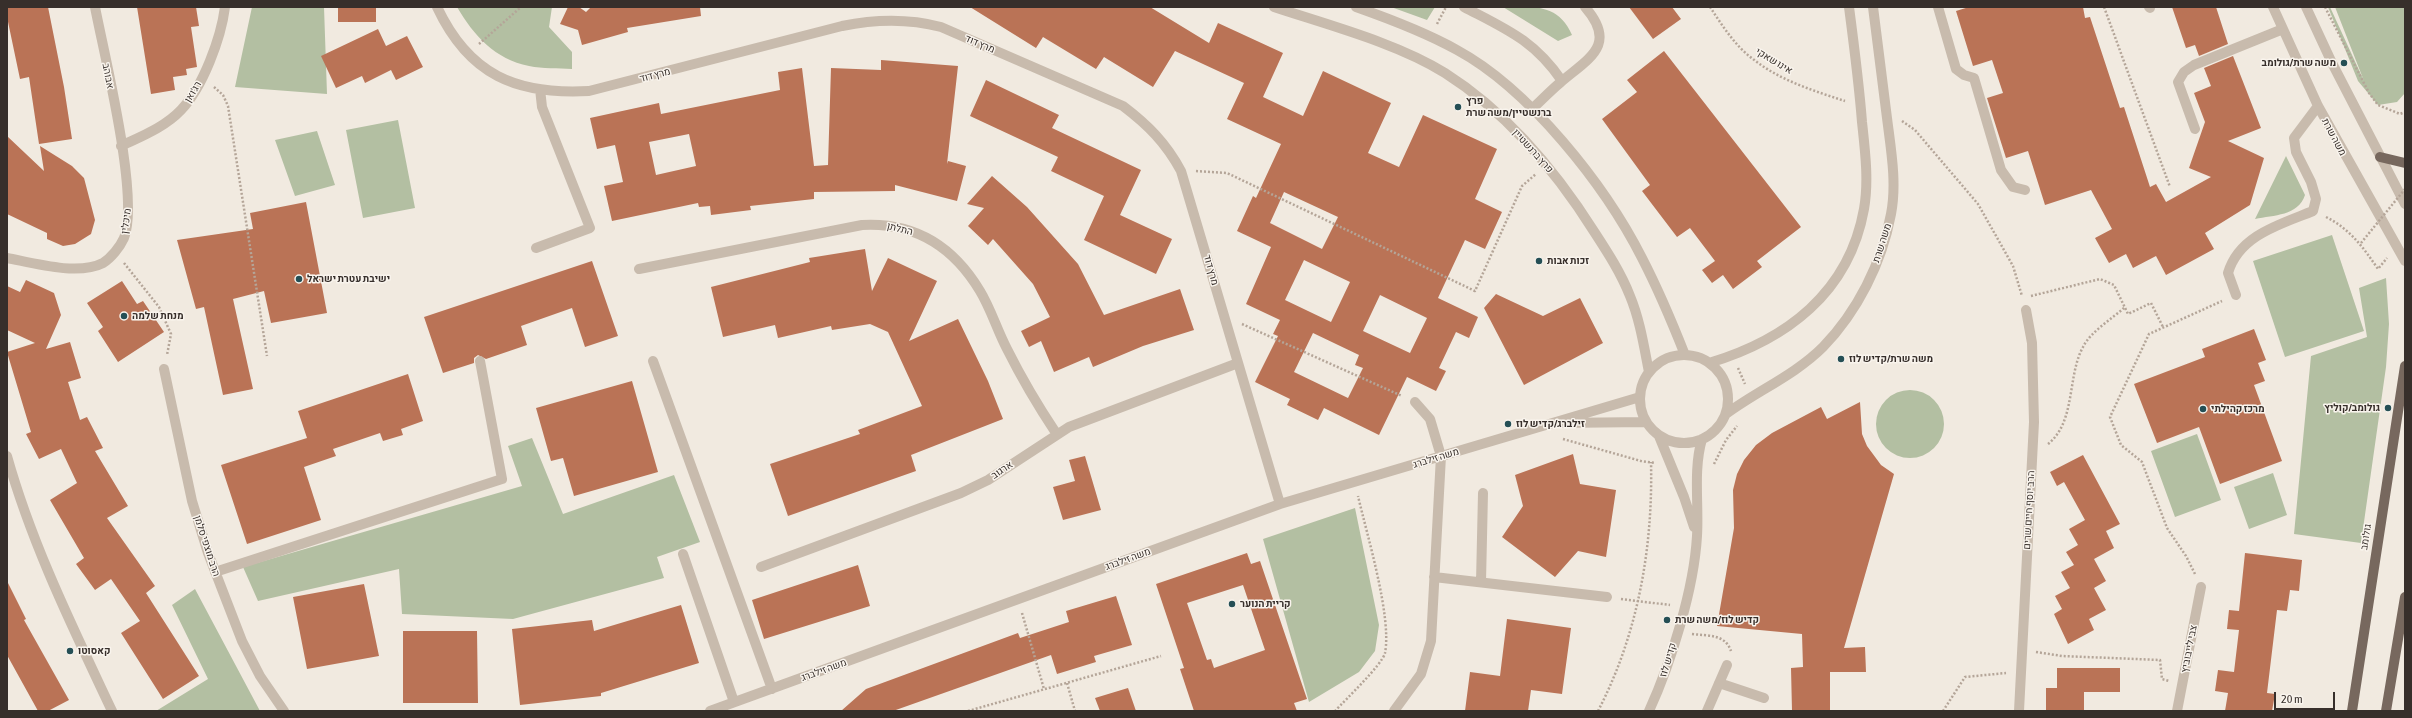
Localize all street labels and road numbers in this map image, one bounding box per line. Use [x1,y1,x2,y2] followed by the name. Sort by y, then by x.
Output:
[963,32,997,56] street label: מרץ דוד
[1753,45,1795,77] street label: אינו שאקי
[100,62,116,90] street label: אבוהב
[638,65,672,85] street label: מרץ דוד
[182,79,204,105] street label: רג'ואן
[2319,116,2349,158] street label: משה שרת
[1510,127,1556,175] street label: פרץ ברנשטיין
[118,207,134,235] street label: מיכלין
[886,220,914,238] street label: התלתן
[1870,222,1894,264] street label: משה שרת
[1201,253,1221,287] street label: מרץ דוד
[1412,445,1460,471] street label: משה זילברג
[989,458,1015,482] street label: ארגוב
[2021,470,2037,550] street label: הרב יוסף חיים שרים
[191,514,223,578] street label: הרב מוצפי סלמן
[2358,523,2374,551] street label: גולומב
[1104,545,1152,573] street label: משה זילברג
[2179,624,2199,674] street label: צבי לייבוביץ
[1657,641,1679,679] street label: קדיש לוז
[800,656,848,684] street label: משה זילברג

